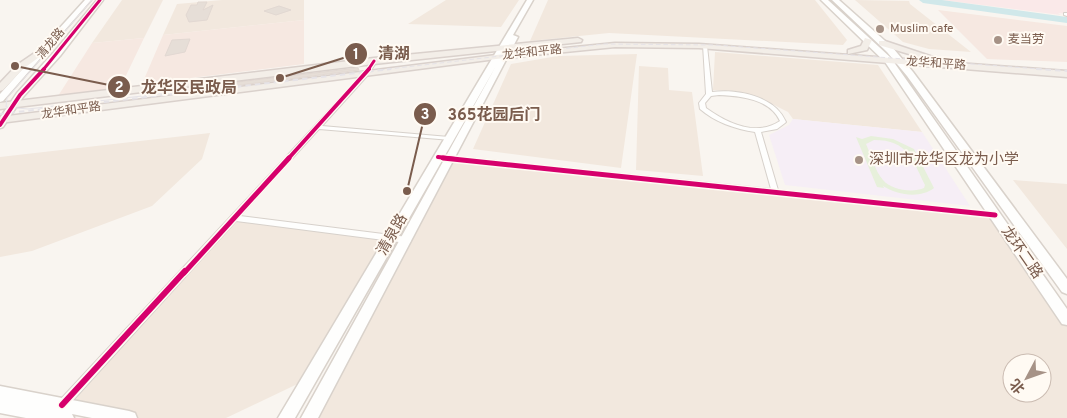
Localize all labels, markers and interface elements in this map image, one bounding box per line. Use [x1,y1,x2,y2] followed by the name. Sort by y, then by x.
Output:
[890,21,954,37] place label: Muslim cafe
[874,23,886,35] marker: Muslim cafe
[33,25,69,63] street label: 清龙路
[1008,32,1044,48] place label: 麦当劳
[992,34,1004,46] marker: 麦当劳
[343,38,420,69] callout: 清湖
[501,42,563,64] street label: 龙华和平路
[378,45,410,65] text: 清湖
[353,46,359,65] text: 1
[906,54,966,74] street label: 龙华和平路
[106,72,247,103] callout: 龙华区民政局
[141,78,237,99] text: 龙华区民政局
[114,79,124,98] text: 2
[412,98,551,129] callout: 365花园后门
[40,99,102,123] street label: 龙华和平路
[421,106,430,125] text: 3
[447,106,541,126] text: 365花园后门
[869,150,1019,170] place label: 深圳市龙华区龙为小学
[853,154,865,166] marker: 深圳市龙华区龙为小学
[374,211,412,259] street label: 清泉路
[996,222,1047,283] street label: 龙环二路
[1002,353,1052,403] north arrow
[1007,375,1029,396] text: 北

